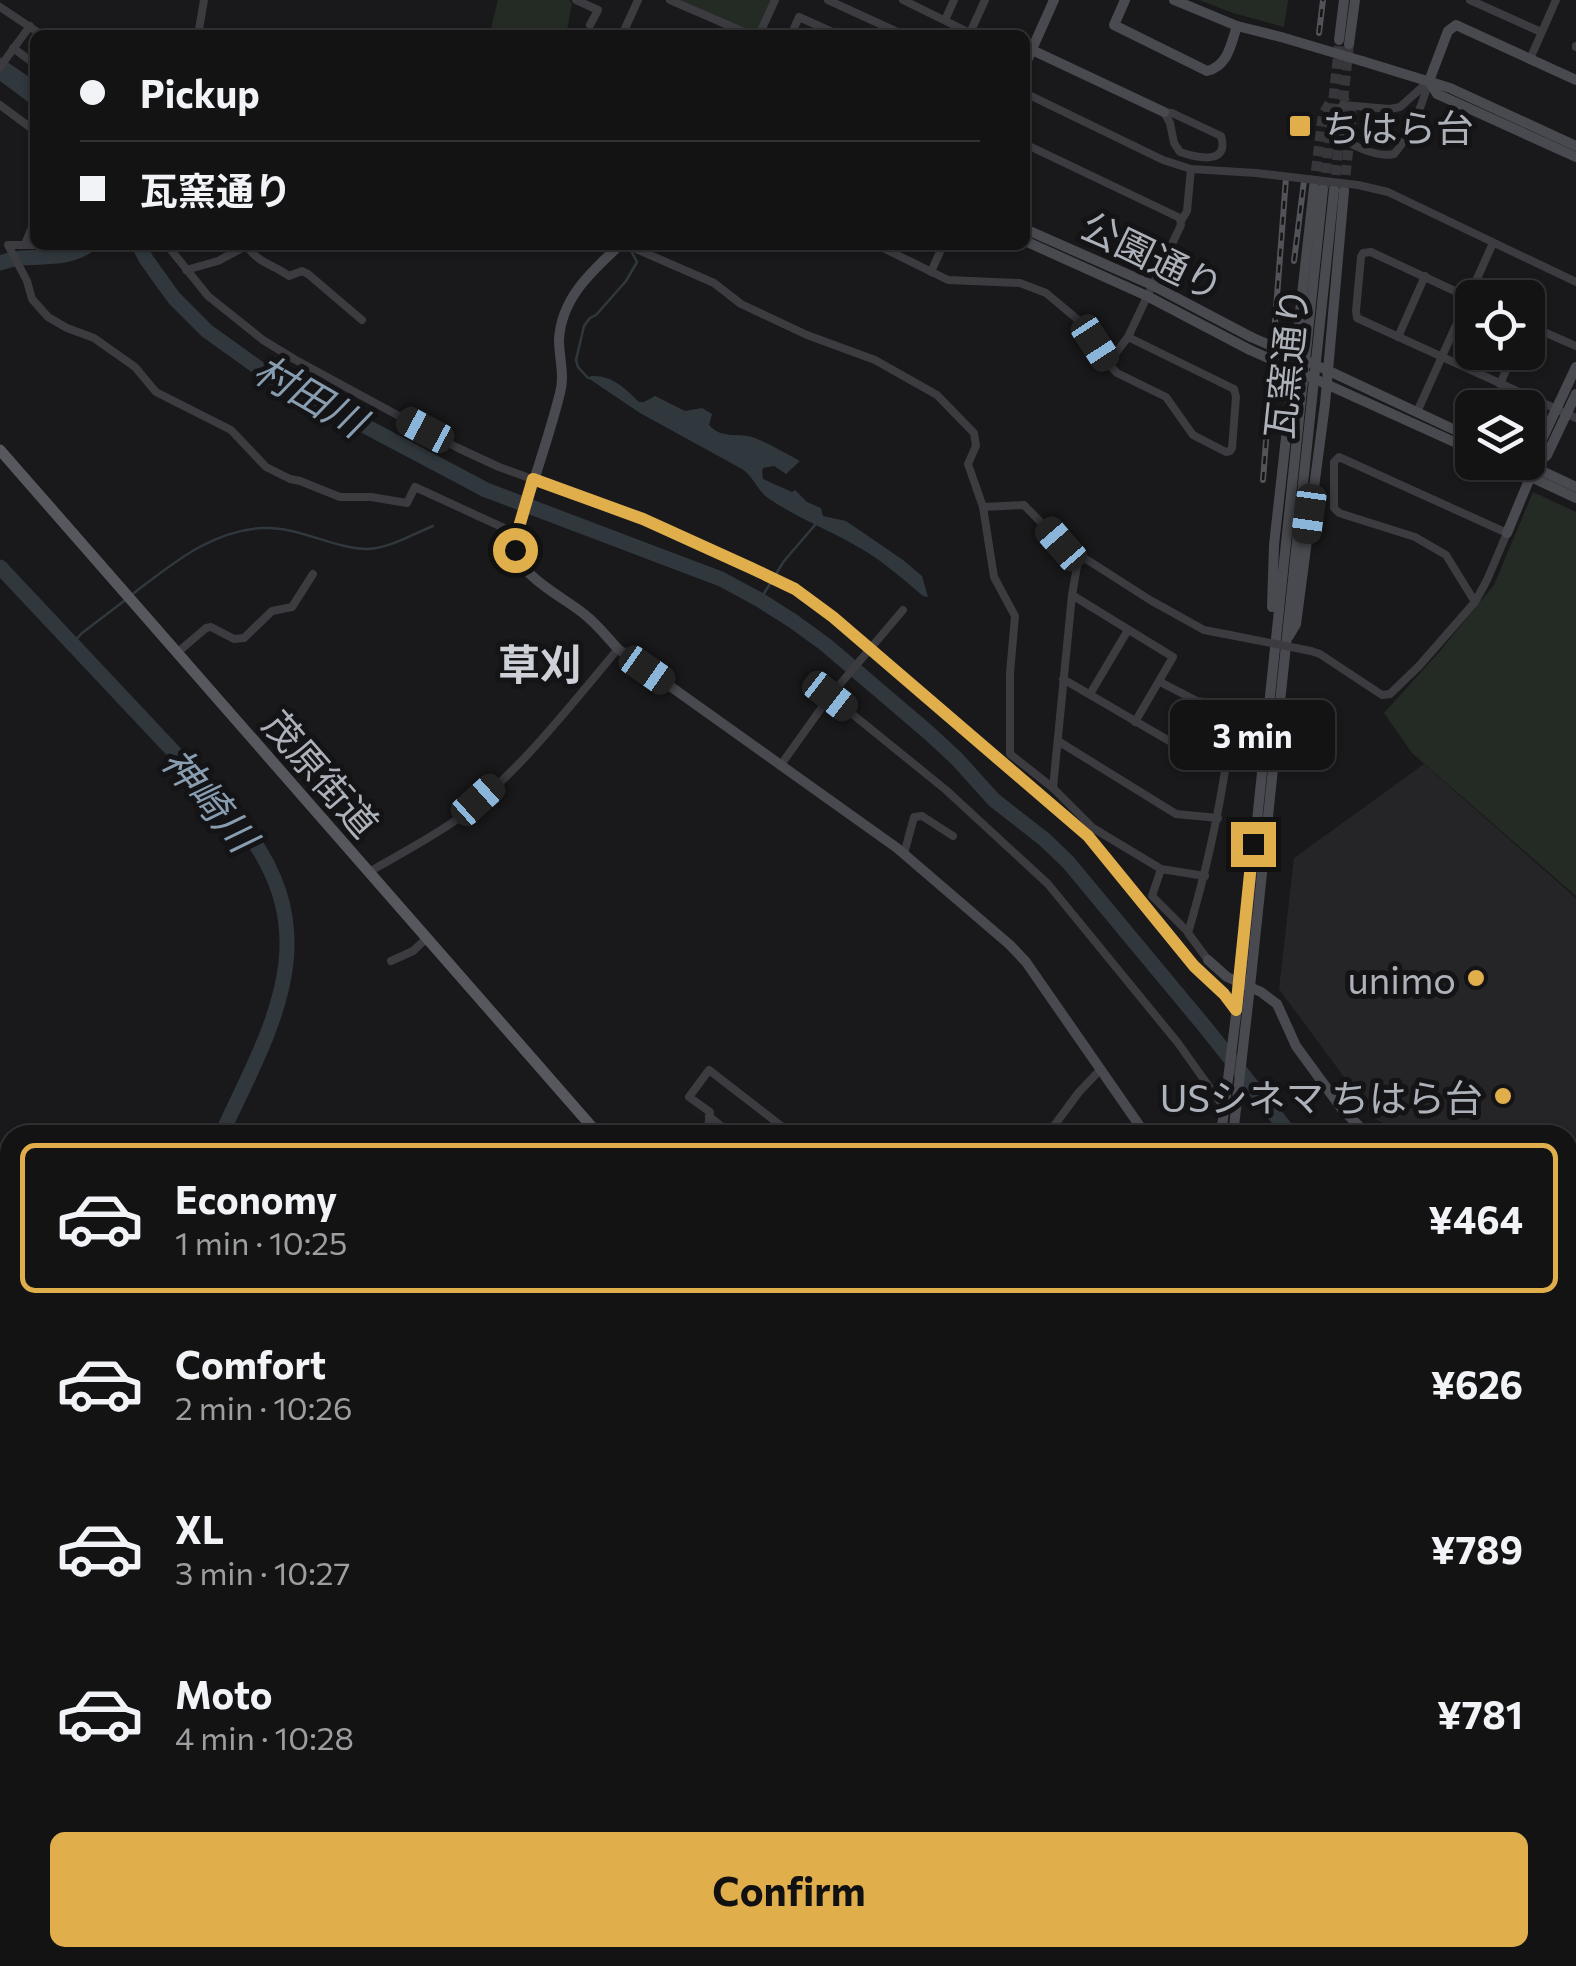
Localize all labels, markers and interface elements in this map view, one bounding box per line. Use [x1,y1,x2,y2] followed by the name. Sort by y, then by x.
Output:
[140,69,260,116] text: Pickup
[1322,103,1474,150] place label: ちはら台
[1287,113,1313,139] marker: ちはら台
[140,166,292,213] text: 瓦窯通り
[1074,201,1232,309] street label: 公園通り
[1455,280,1545,480] map controls
[1455,280,1545,370] button: locate
[1254,285,1316,441] street label: 瓦窯通り
[1066,310,1124,376] car
[247,343,379,447] water label: 村田川
[1455,390,1545,480] button: layers
[391,403,459,457] car
[1290,482,1328,546] car
[1030,512,1092,576] car
[493,528,538,573] route start
[498,637,582,689] district label: 草刈
[614,641,680,699] car
[797,666,863,726] car
[1170,699,1336,769] callout: 3 min
[254,700,390,846] street label: 茂原街道
[1212,715,1293,755] text: 3 min
[154,736,271,863] water label: 神崎川
[446,769,510,831] car
[1231,822,1276,867] route end
[1347,955,1456,1002] place label: unimo
[1465,967,1487,989] marker: unimo
[1160,1073,1483,1120] place label: USシネマ ちはら台
[1492,1085,1514,1107] marker: USシネマ ちはら台
[55,1173,145,1263] icon: car
[175,1175,337,1222] text: Economy
[1428,1195,1523,1242] text: ¥464
[175,1222,347,1262] text: 1 min · 10:25
[55,1338,145,1428] icon: car
[175,1340,326,1387] text: Comfort
[1431,1360,1523,1407] text: ¥626
[175,1387,352,1427] text: 2 min · 10:26
[55,1503,145,1593] icon: car
[175,1505,224,1552] text: XL
[1431,1525,1523,1572] text: ¥789
[175,1552,350,1592] text: 3 min · 10:27
[55,1668,145,1758] icon: car
[175,1670,273,1717] text: Moto
[1437,1690,1523,1737] text: ¥781
[175,1717,354,1757] text: 4 min · 10:28
[50,1832,1528,1947] button: Confirm

